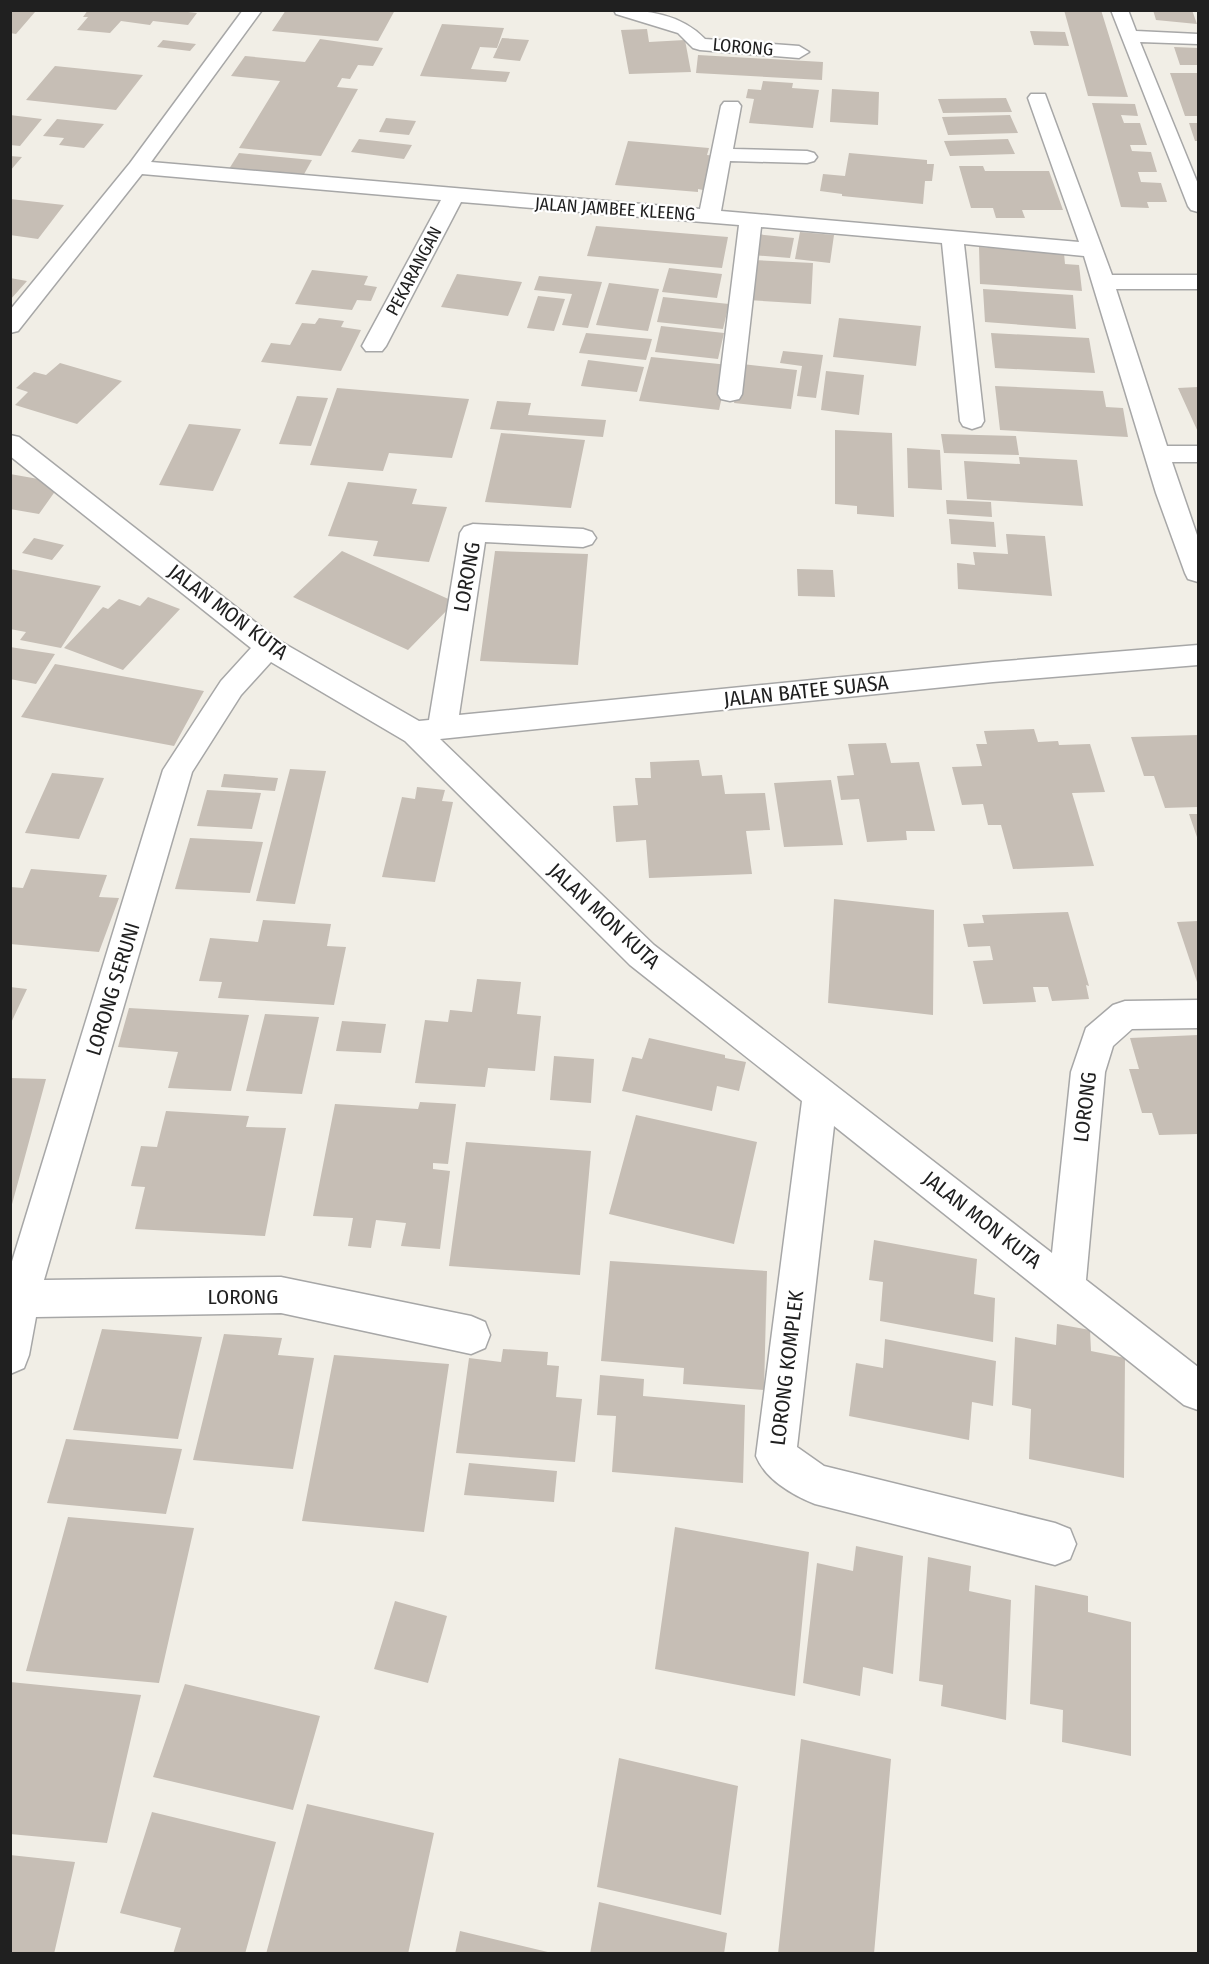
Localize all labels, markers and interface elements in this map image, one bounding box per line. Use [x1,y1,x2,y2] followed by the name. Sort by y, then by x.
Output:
[712,33,774,61] street label: LORONG
[534,192,696,226] street label: JALAN JAMBEE KLEENG
[381,223,447,319] street label: PEKARANGAN
[448,540,486,614] street label: LORONG
[163,558,293,666] street label: JALAN MON KUTA
[722,669,890,713] street label: JALAN BATEE SUASA
[543,858,665,974] street label: JALAN MON KUTA
[80,919,146,1059] street label: LORONG SERUNI
[1068,1070,1102,1144] street label: LORONG
[917,1166,1047,1274] street label: JALAN MON KUTA
[208,1284,278,1310] street label: LORONG
[765,1288,810,1447] street label: LORONG KOMPLEK

